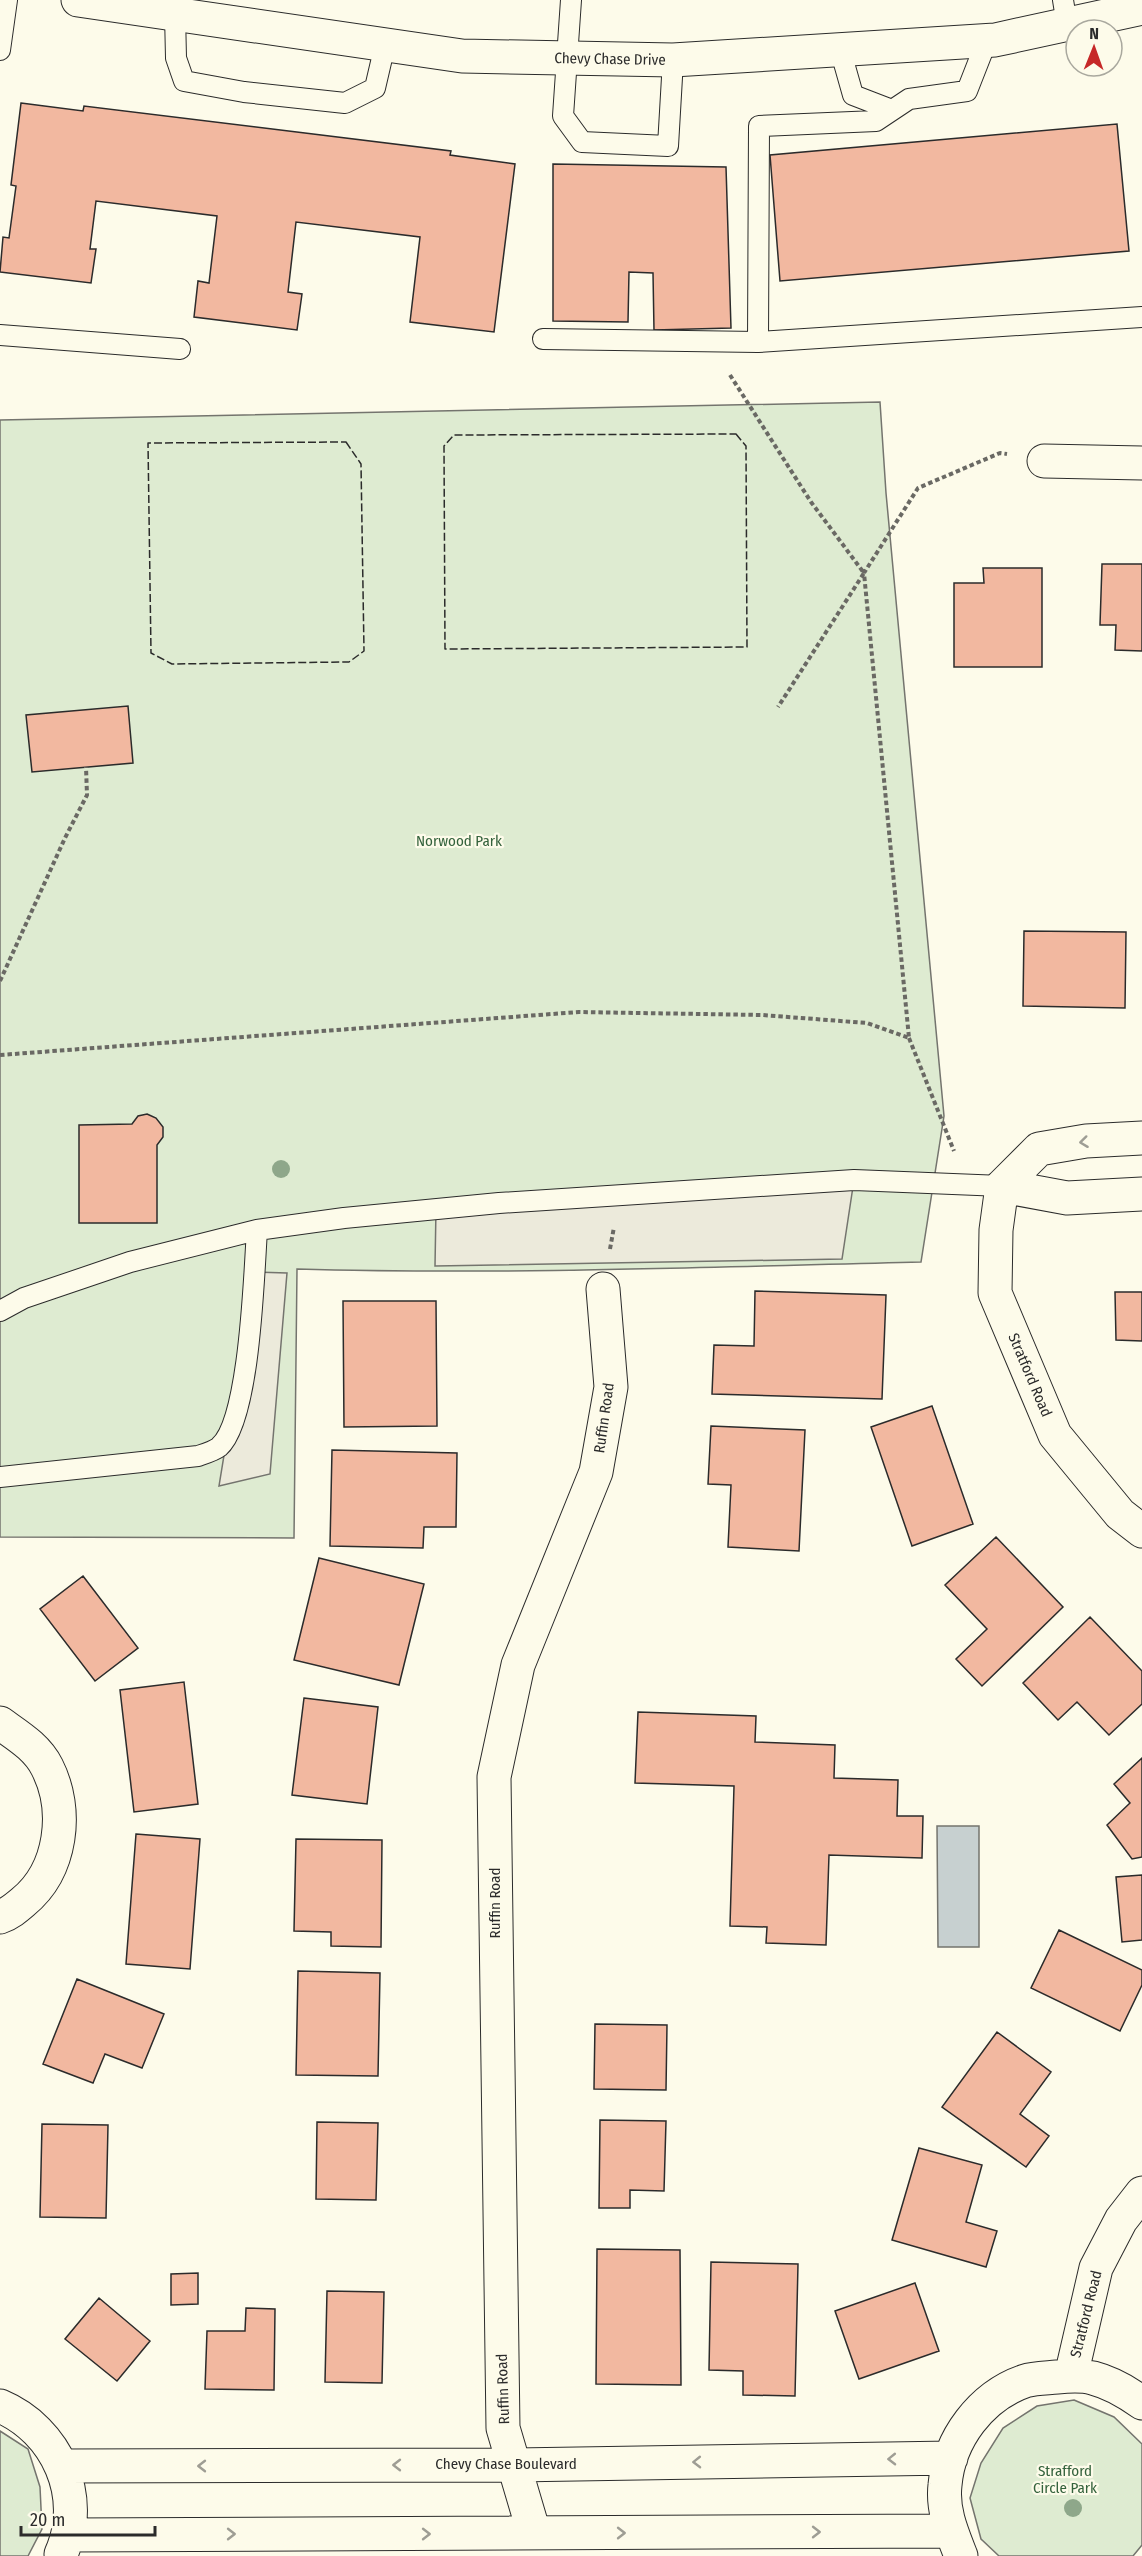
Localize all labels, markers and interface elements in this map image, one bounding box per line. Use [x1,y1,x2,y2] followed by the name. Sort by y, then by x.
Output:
[1064,18,1124,78] north arrow
[1089,24,1099,43] text: N
[554,49,666,69] street label: Chevy Chase Drive
[416,832,502,850] park label: Norwood Park
[1079,1135,1088,1148] one-way arrow
[1004,1330,1056,1420] street label: Stratford Road
[590,1382,618,1454] street label: Ruffin Road
[486,1868,504,1938] street label: Ruffin Road
[1066,2269,1106,2359] street label: Stratford Road
[493,2353,513,2425] street label: Ruffin Road
[888,2453,897,2465] one-way arrow
[435,2455,577,2473] street label: Chevy Chase Boulevard
[693,2456,702,2468] one-way arrow
[393,2459,402,2471] one-way arrow
[198,2460,207,2472] one-way arrow
[1033,2462,1097,2497] park label: Strafford Circle Park
[21,2499,154,2537] scale bar
[30,2509,65,2531] text: 20 m
[812,2526,821,2538] one-way arrow
[422,2527,431,2540] one-way arrow
[617,2527,626,2539] one-way arrow
[227,2528,236,2540] one-way arrow

